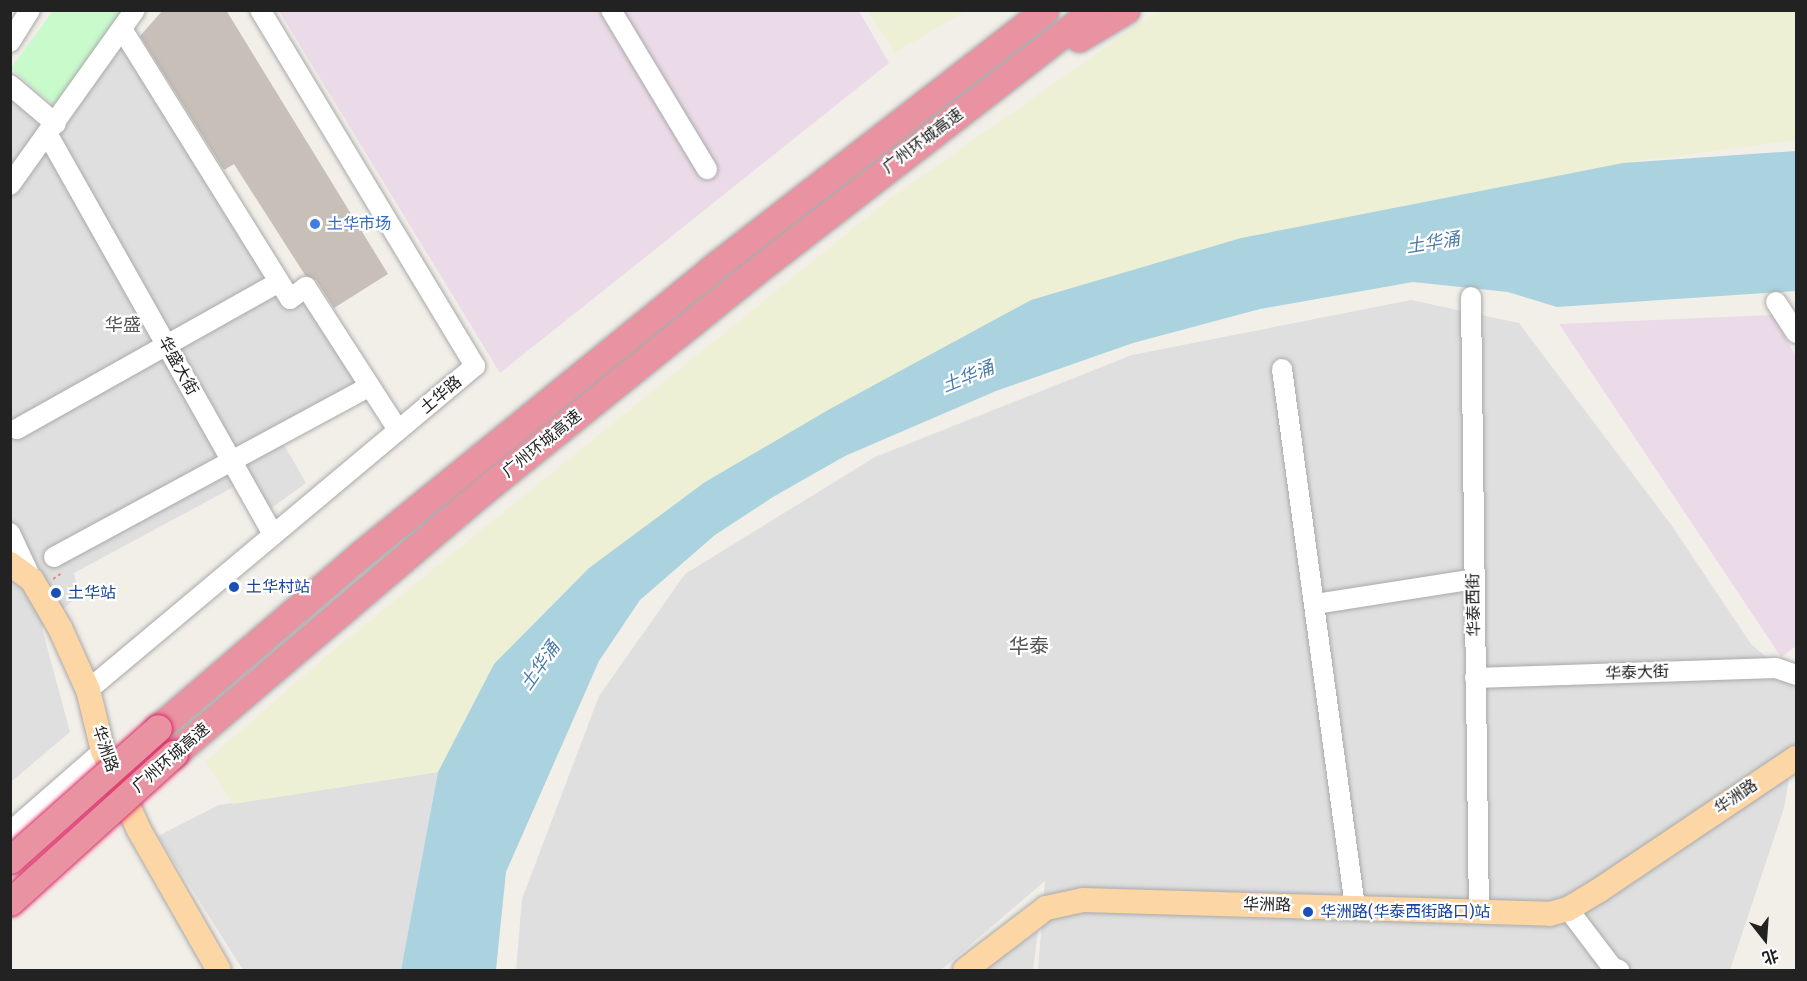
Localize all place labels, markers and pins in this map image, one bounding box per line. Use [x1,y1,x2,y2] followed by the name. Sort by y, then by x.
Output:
[327,214,391,234] place label: 土华市场
[308,217,322,231] marker: 土华市场
[246,577,310,597] place label: 土华村站
[227,580,241,594] marker: 土华村站
[68,583,116,603] place label: 土华站
[49,586,63,600] marker: 土华站
[1320,902,1490,922] place label: 华洲路(华泰西街路口)站
[1301,905,1315,919] marker: 华洲路(华泰西街路口)站

